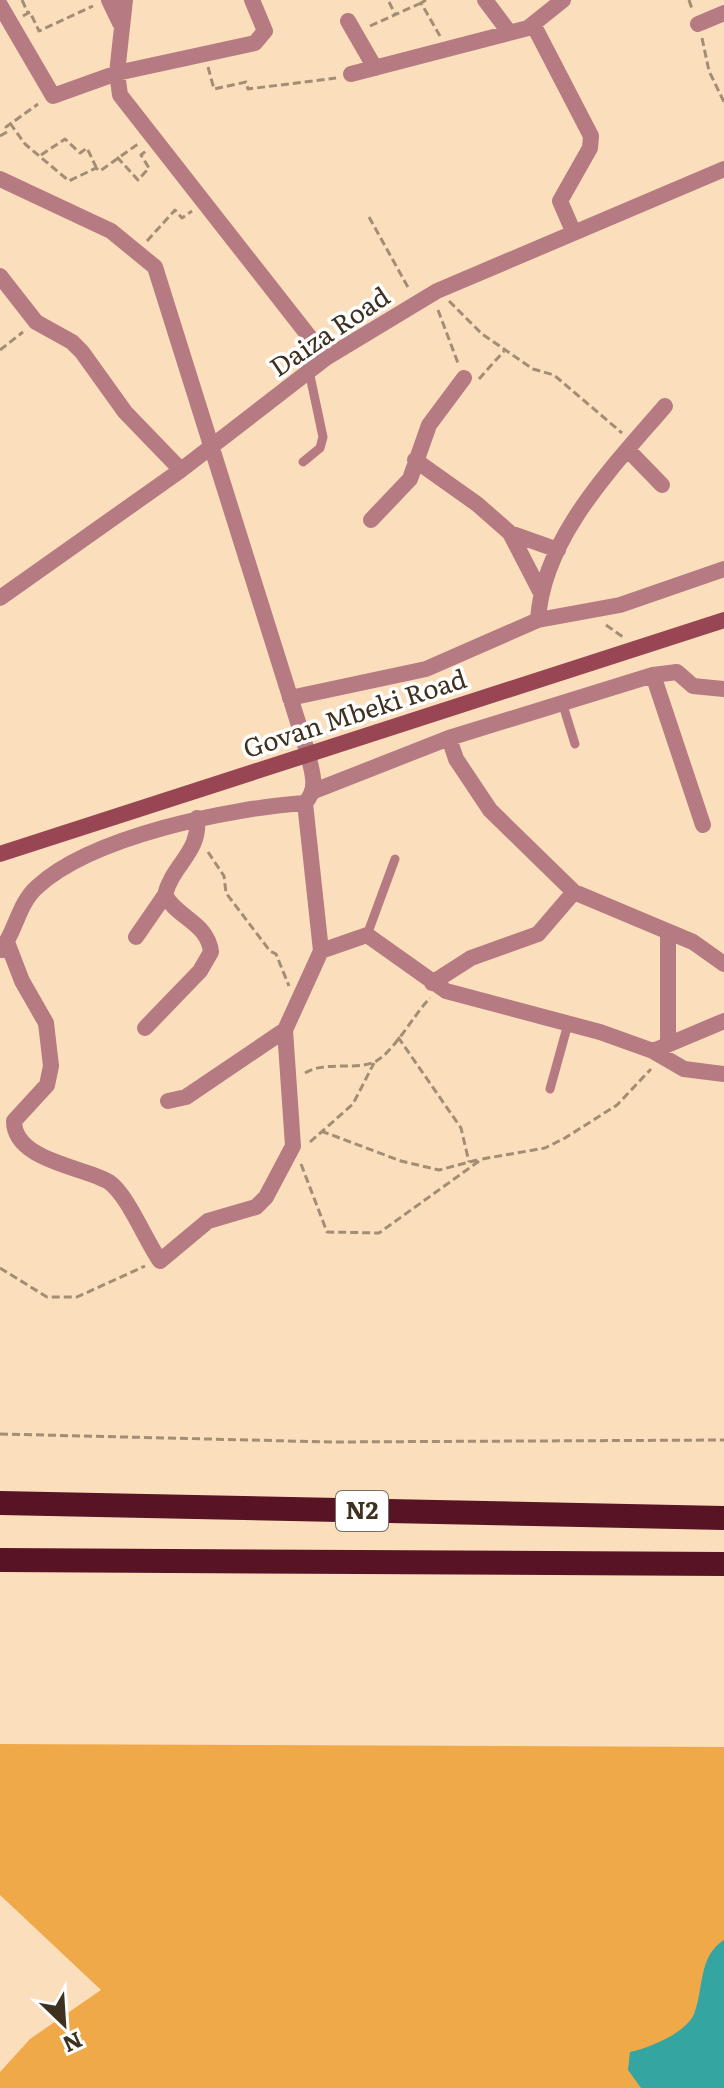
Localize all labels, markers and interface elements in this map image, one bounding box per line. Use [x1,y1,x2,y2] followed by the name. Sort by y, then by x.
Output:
[261,275,397,385] street label: Daiza Road
[238,657,471,766] street label: Govan Mbeki Road
[336,1491,388,1531] road number: N2
[24,1984,104,2064] north arrow
[58,2025,88,2062] text: N

